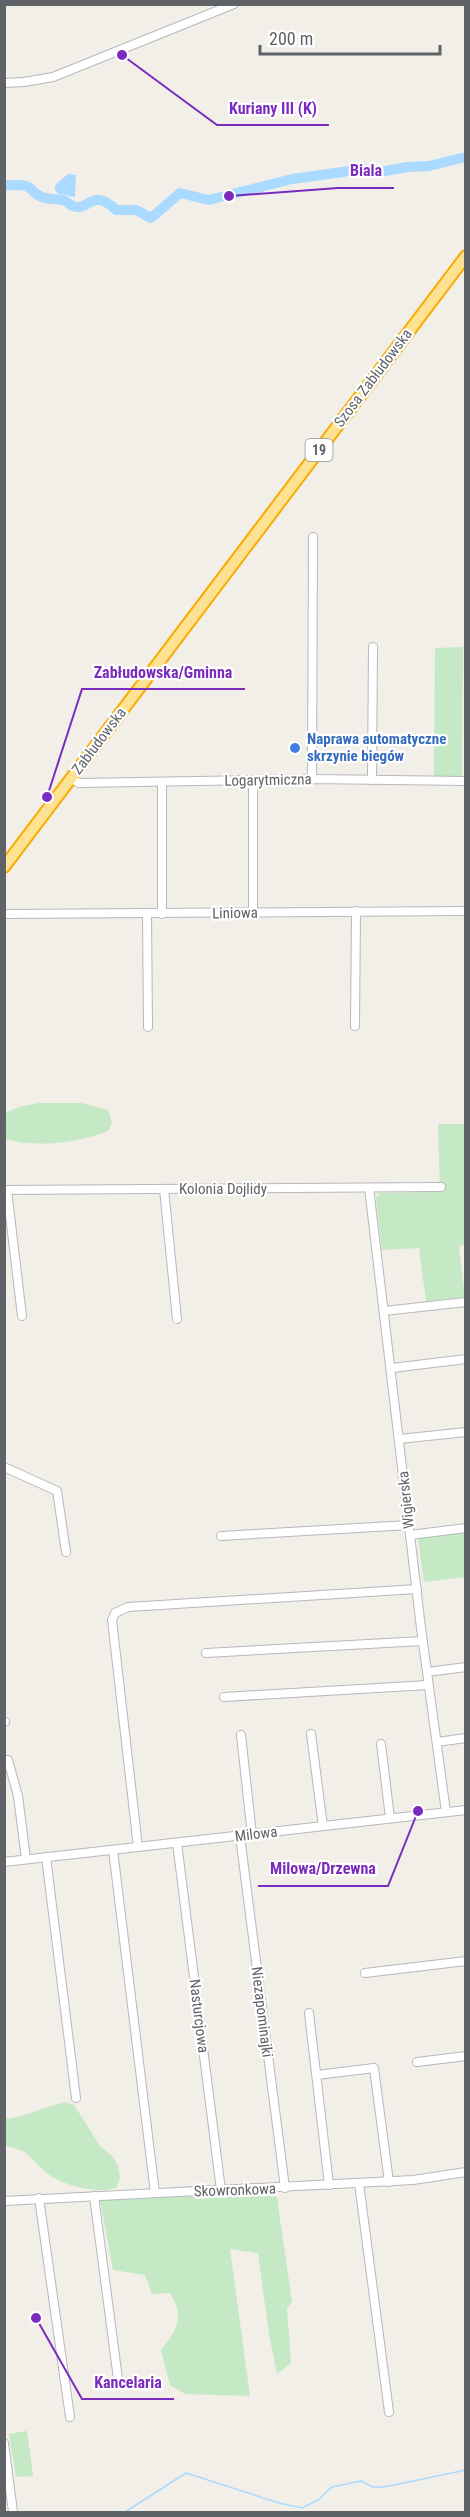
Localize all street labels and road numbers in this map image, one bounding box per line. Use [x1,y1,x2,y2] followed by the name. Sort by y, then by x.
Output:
[330,325,416,431] street label: Szosa Zabłudowska
[306,439,332,461] road number: 19
[68,704,130,778] street label: Zabłudowska
[224,770,312,790] street label: Logarytmiczna
[212,904,258,922] street label: Liniowa
[179,1180,267,1198] street label: Kolonia Dojlidy
[394,1470,418,1530] street label: Wigierska
[234,1822,278,1846] street label: Milowa
[248,1966,276,2058] street label: Niezapominajki
[186,1978,212,2054] street label: Nasturcjowa
[194,2180,276,2200] street label: Skowronkowa

